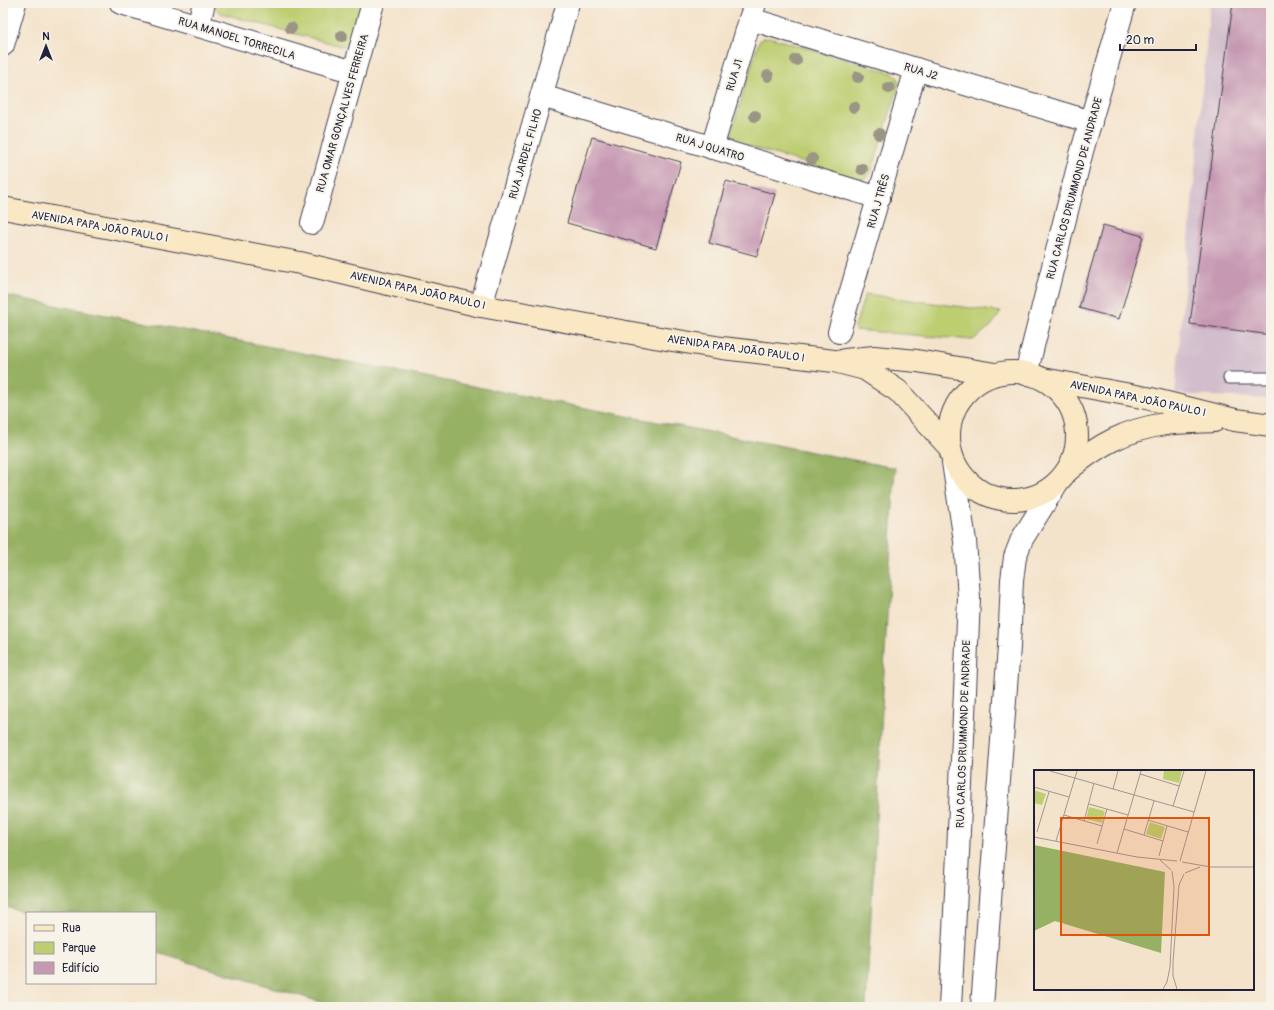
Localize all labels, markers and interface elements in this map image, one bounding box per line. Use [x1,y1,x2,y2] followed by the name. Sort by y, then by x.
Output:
[177,14,297,62] street label: RUA MANOEL TORRECILA
[26,26,66,66] north arrow
[1120,26,1196,52] scale bar
[42,30,50,43] text: N
[314,32,371,194] street label: RUA OMAR GONÇALVES FERREIRA
[1126,33,1155,48] text: 20 m
[724,58,745,93] street label: RUA J1
[902,60,939,83] street label: RUA J2
[1044,95,1105,281] street label: RUA CARLOS DRUMMOND DE ANDRADE
[506,108,545,201] street label: RUA JARDEL FILHO
[674,131,745,164] street label: RUA J QUATRO
[865,172,892,230] street label: RUA J TRÊS
[31,208,169,245] street label: AVENIDA PAPA JOÃO PAULO I
[349,269,487,312] street label: AVENIDA PAPA JOÃO PAULO I
[666,332,805,365] street label: AVENIDA PAPA JOÃO PAULO I
[1069,378,1207,419] street label: AVENIDA PAPA JOÃO PAULO I
[954,639,973,828] street label: RUA CARLOS DRUMMOND DE ANDRADE
[1034,770,1254,990] inset map
[26,912,156,984] legend
[62,921,81,936] text: Rua
[62,941,96,956] text: Parque
[62,961,100,976] text: Edifício

